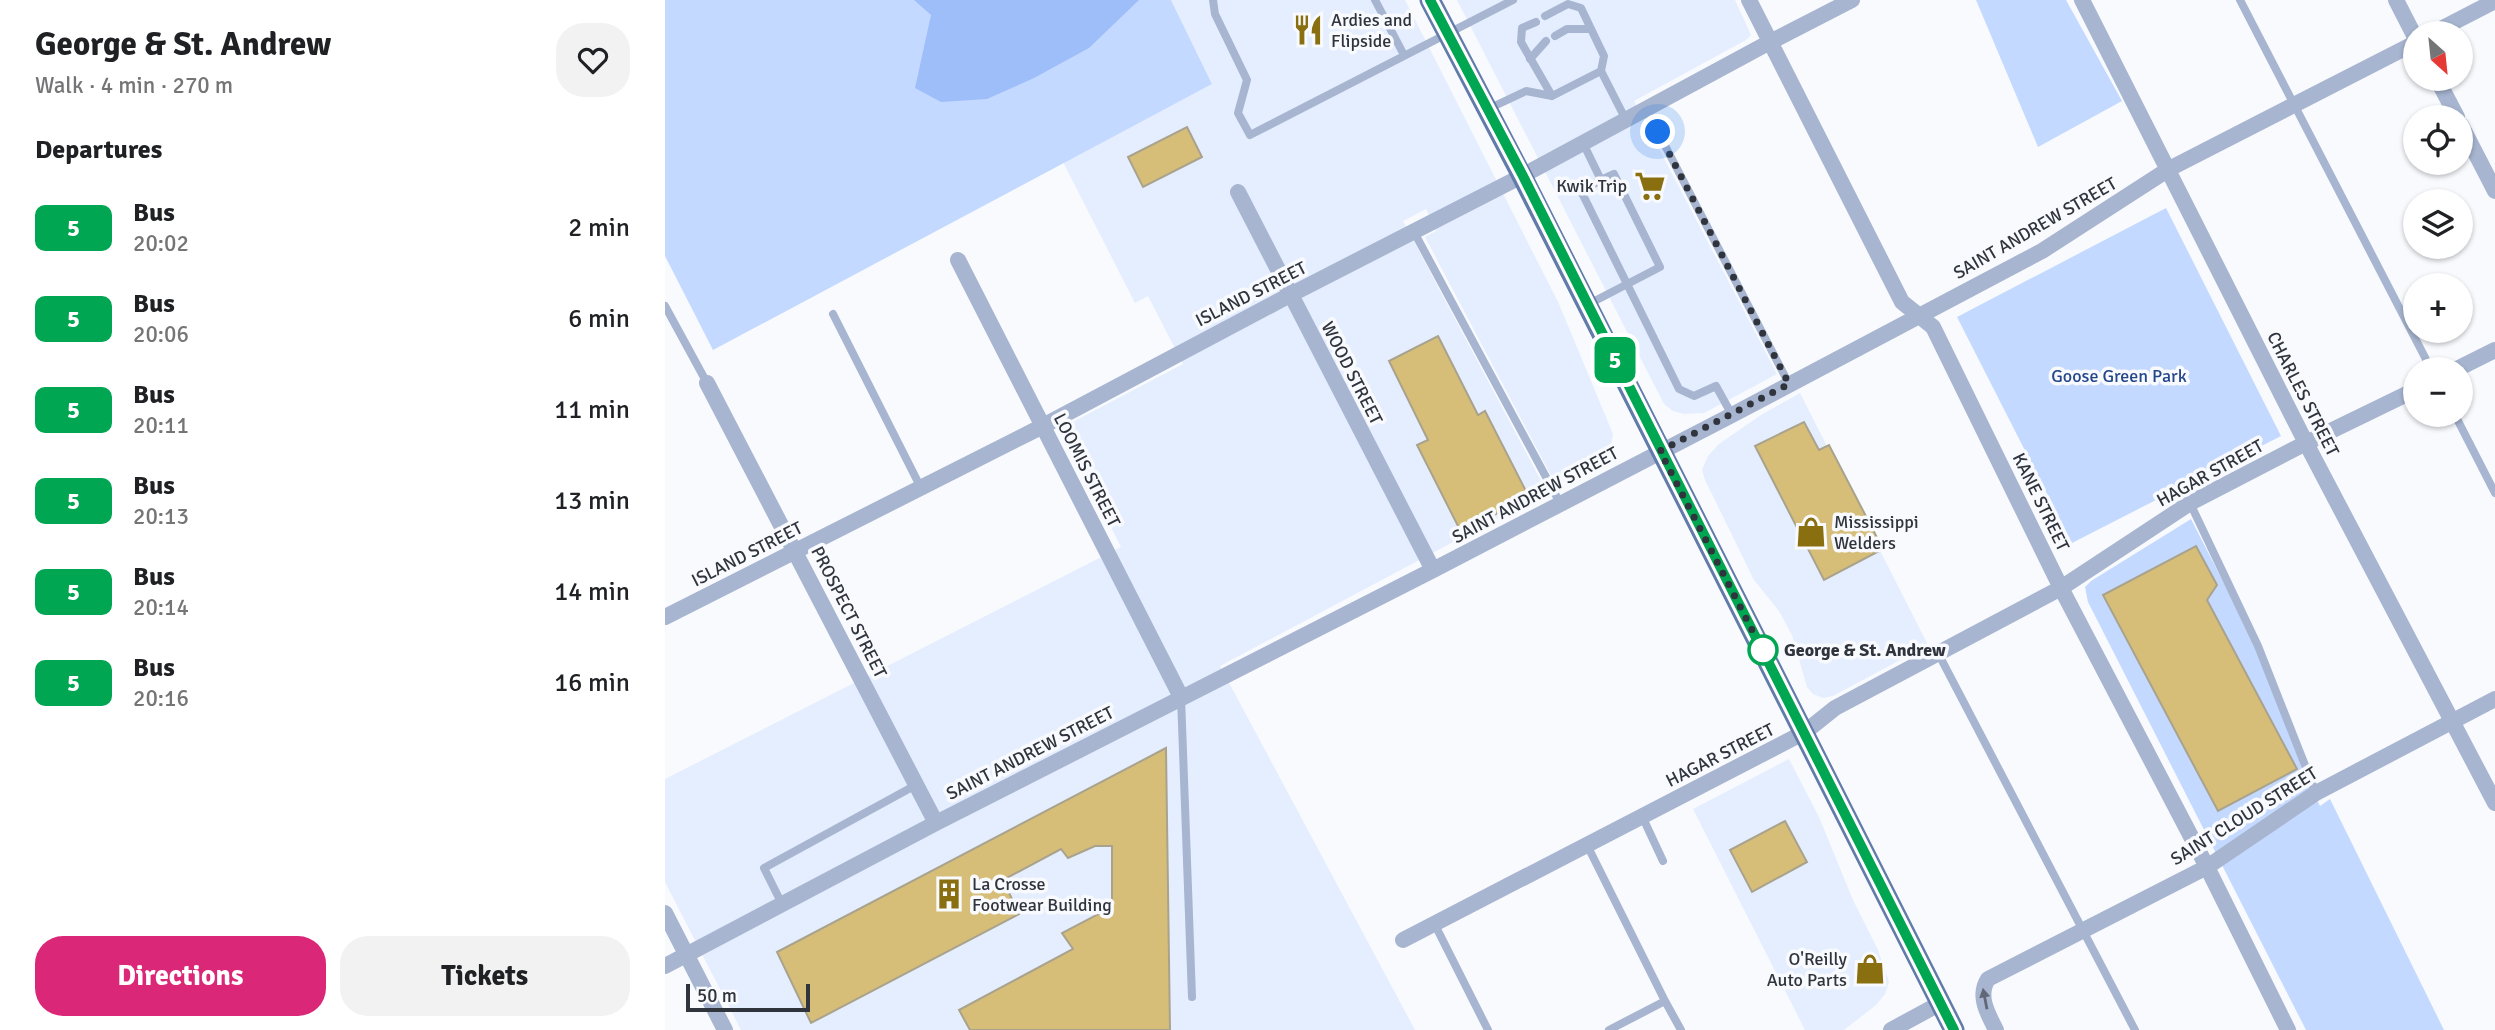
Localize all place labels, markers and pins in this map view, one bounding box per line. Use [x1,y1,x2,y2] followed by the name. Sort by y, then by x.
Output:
[1331,9,1412,52] place label: Ardies and Flipside
[1291,13,1325,47] restaurant icon: Ardies and Flipside
[1633,169,1667,203] supermarket icon: Kwik Trip
[1556,175,1627,197] place label: Kwik Trip
[1834,511,1919,554] place label: Mississippi Welders
[1794,515,1828,549] shop icon: Mississippi Welders
[1748,635,1778,665] marker: George & St. Andrew
[1784,639,1946,661] place label: George & St. Andrew
[972,873,1112,916] place label: La Crosse Footwear Building
[932,877,966,911] building icon: La Crosse Footwear Building
[1767,948,1848,991] place label: O'Reilly Auto Parts
[1853,952,1887,986] shop icon: O'Reilly Auto Parts

